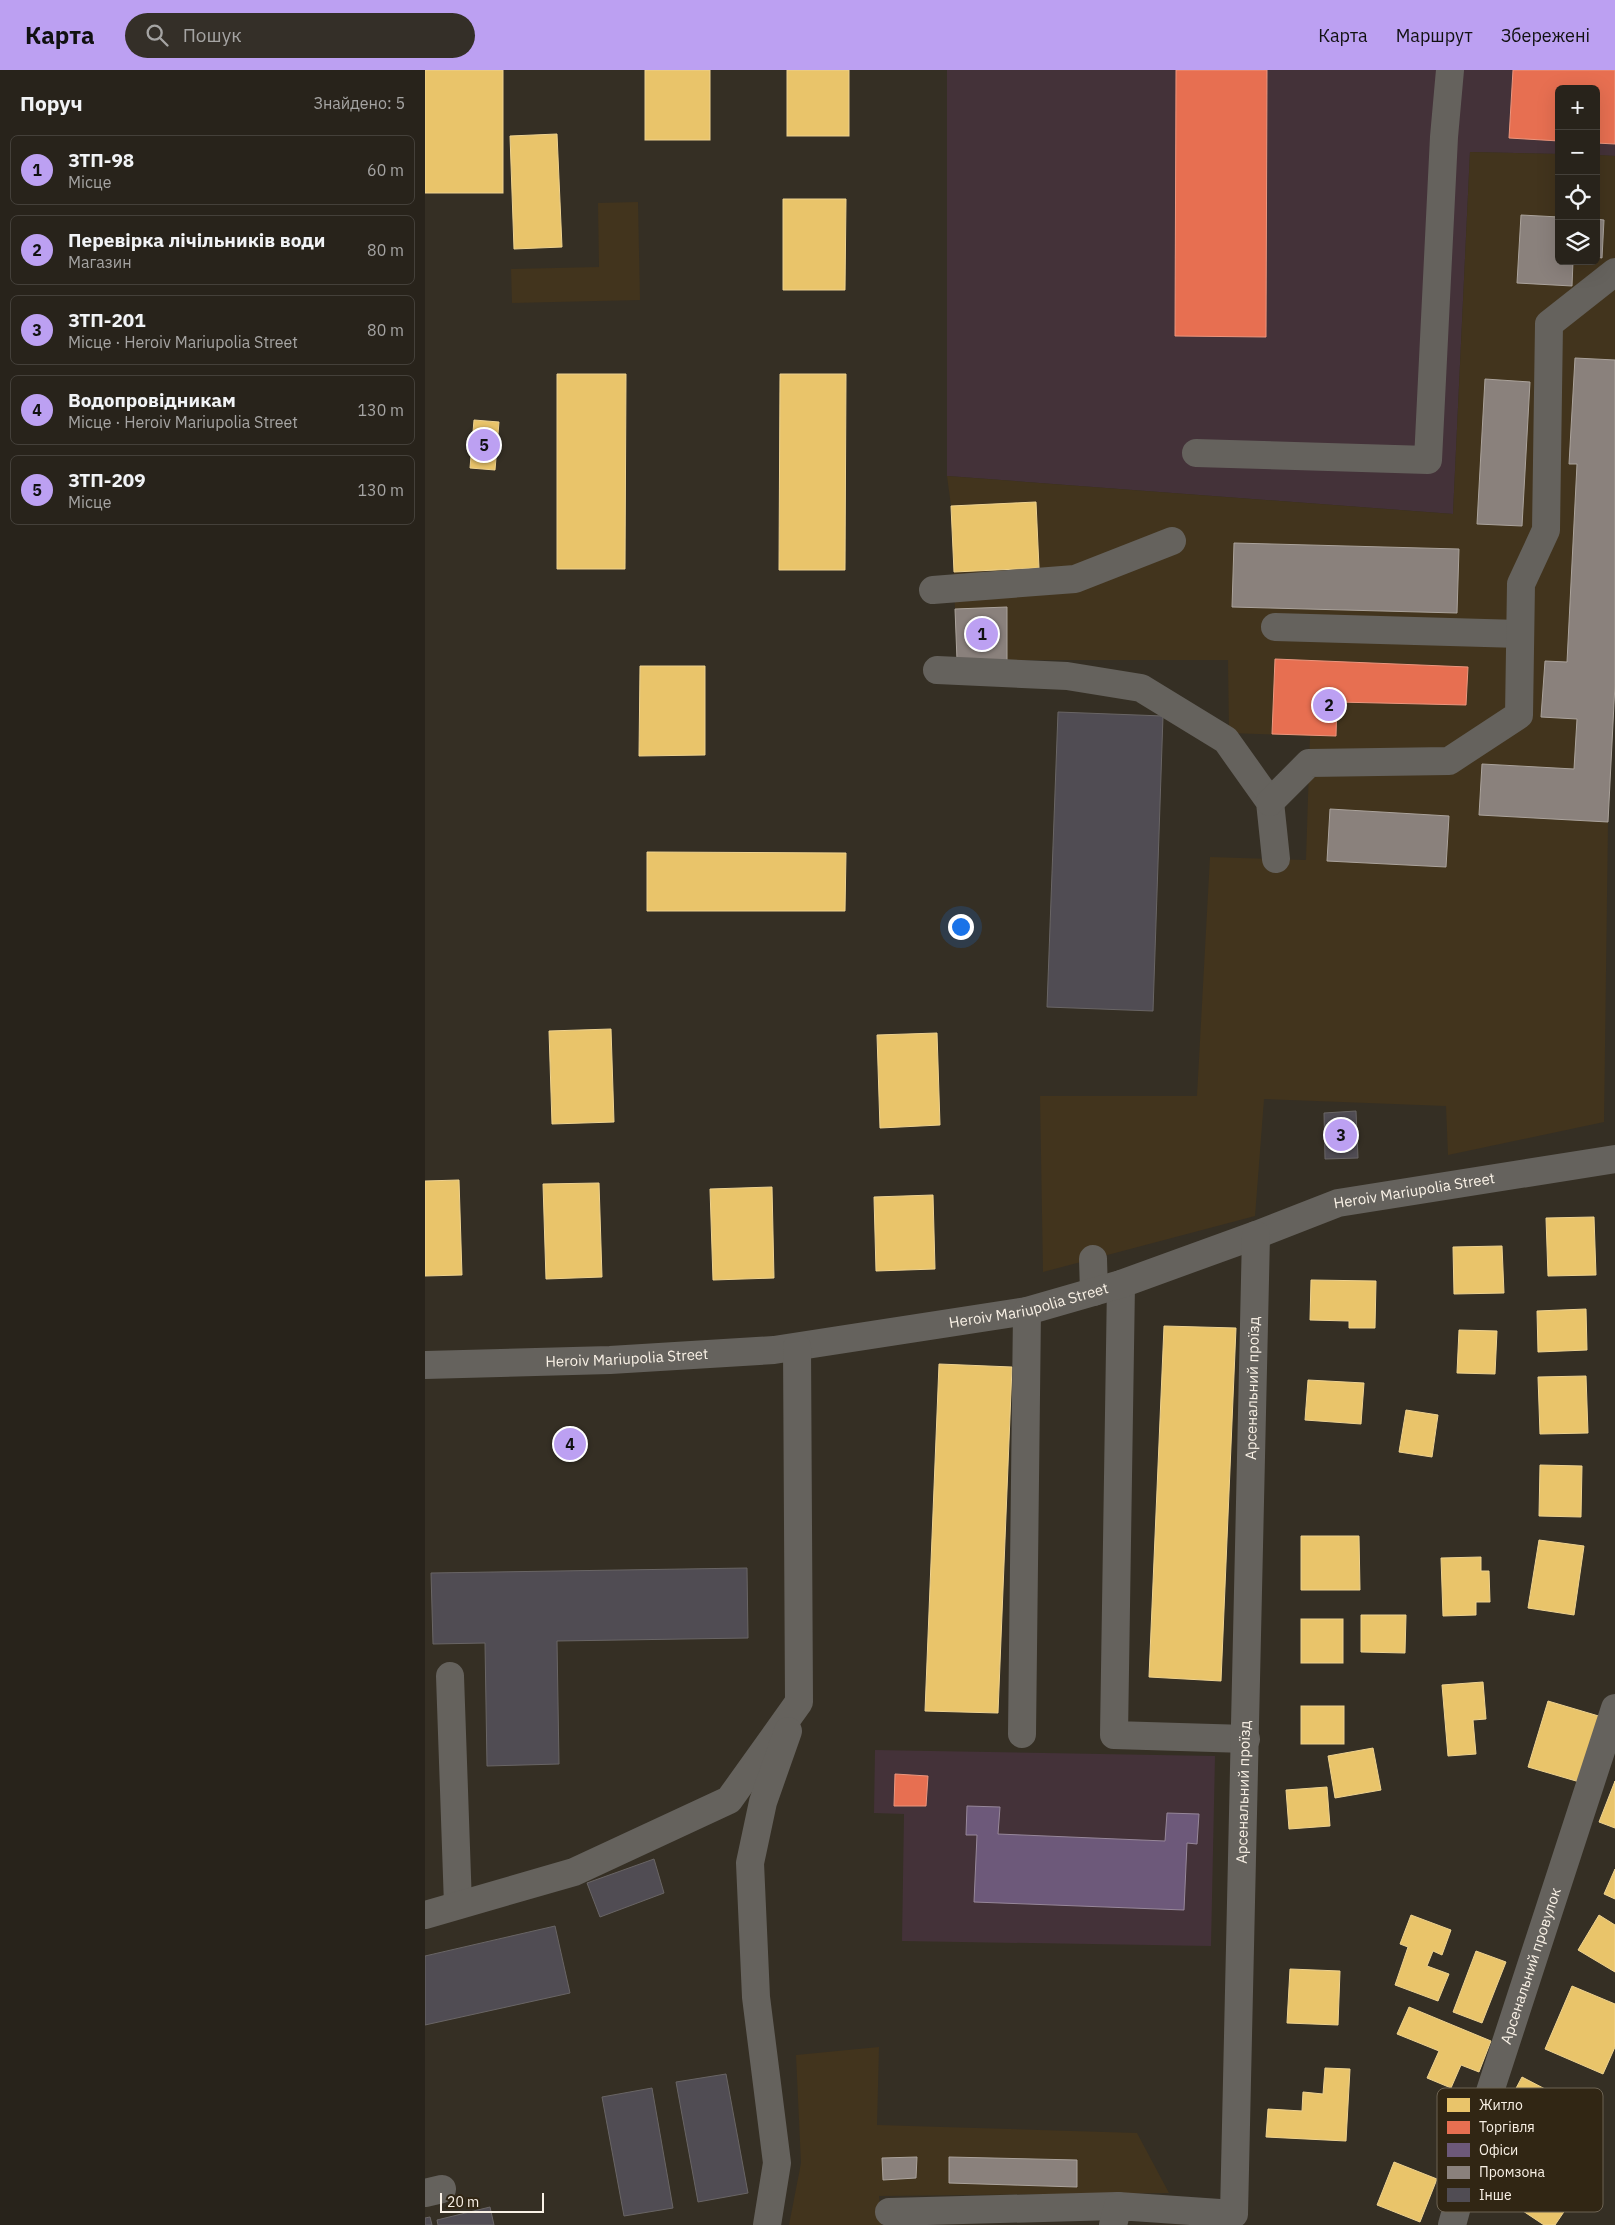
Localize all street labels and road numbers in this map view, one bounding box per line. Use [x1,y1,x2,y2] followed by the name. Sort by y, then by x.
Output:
[1332,1168,1496,1213] street label: Heroiv Mariupolia Street
[947,1278,1110,1332] street label: Heroiv Mariupolia Street
[1241,1316,1263,1460] street label: Арсенальний проїзд
[545,1344,709,1371] street label: Heroiv Mariupolia Street
[1232,1720,1254,1864] street label: Арсенальний проїзд
[1496,1885,1565,2046] street label: Арсенальний провулок

